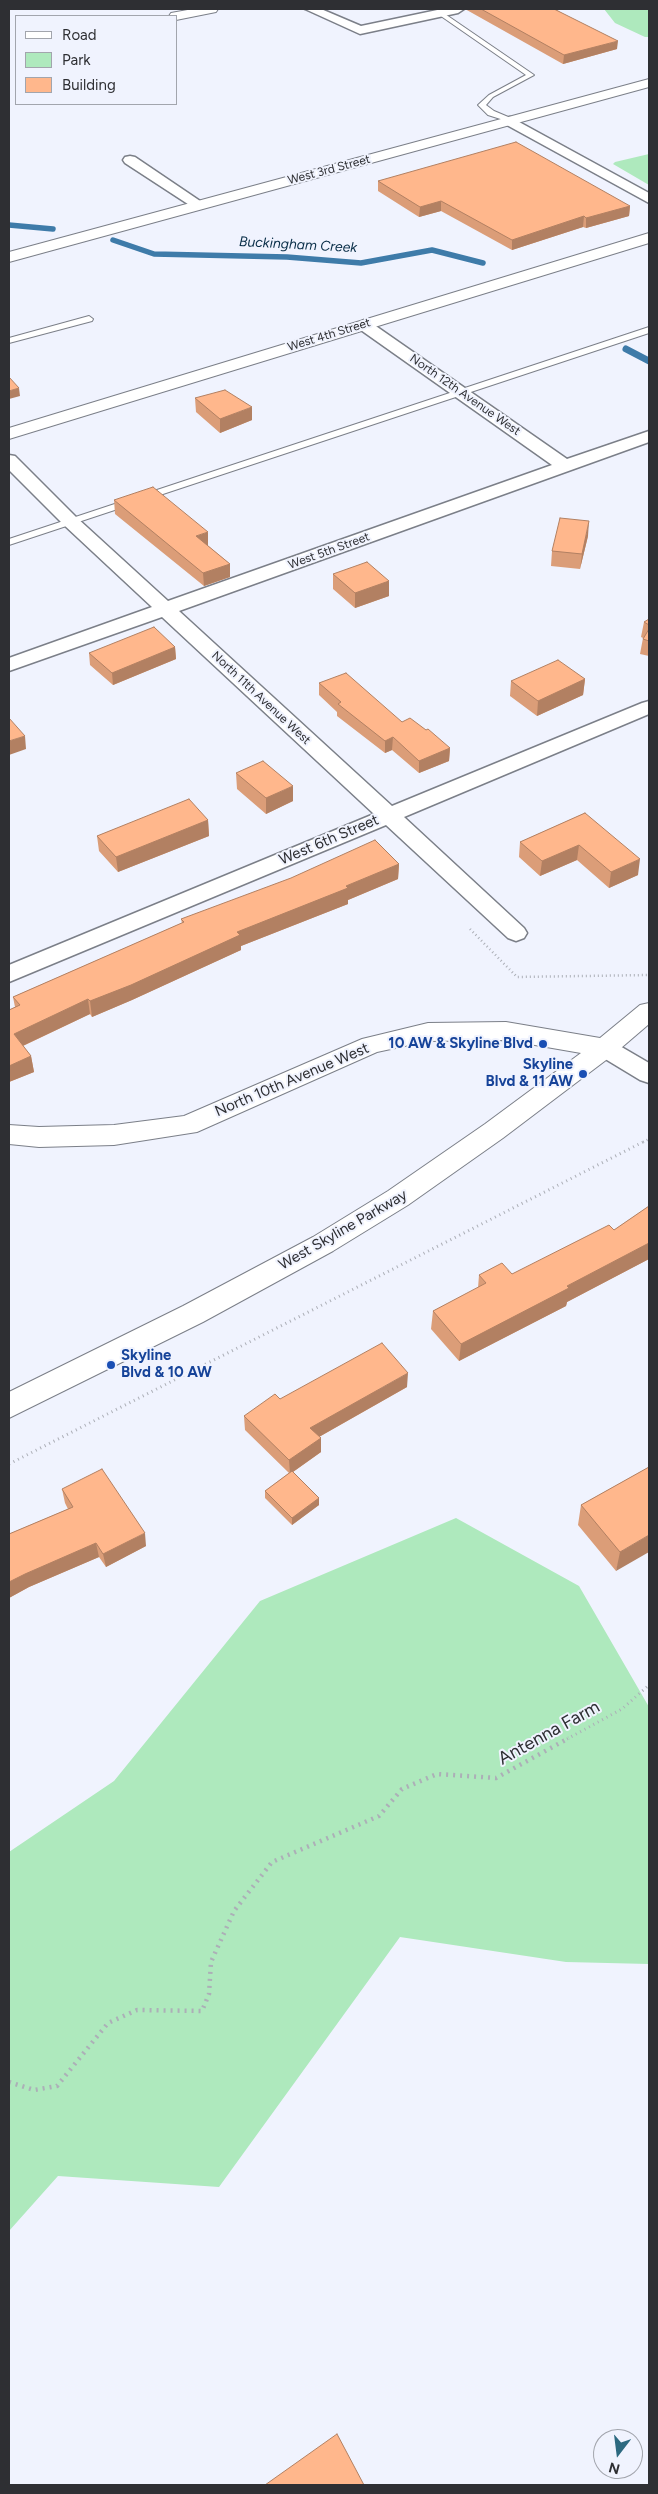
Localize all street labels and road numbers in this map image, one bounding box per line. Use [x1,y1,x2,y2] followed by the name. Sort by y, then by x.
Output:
[286,152,372,188] street label: West 3rd Street
[286,316,372,354] street label: West 4th Street
[407,351,523,439] street label: North 12th Avenue West
[286,530,372,572] street label: West 5th Street
[209,648,313,748] street label: North 11th Avenue West
[276,811,382,869] street label: West 6th Street
[212,1039,372,1121] street label: North 10th Avenue West
[276,1186,410,1274] street label: West Skyline Parkway
[494,1696,604,1770] street label: Antenna Farm

